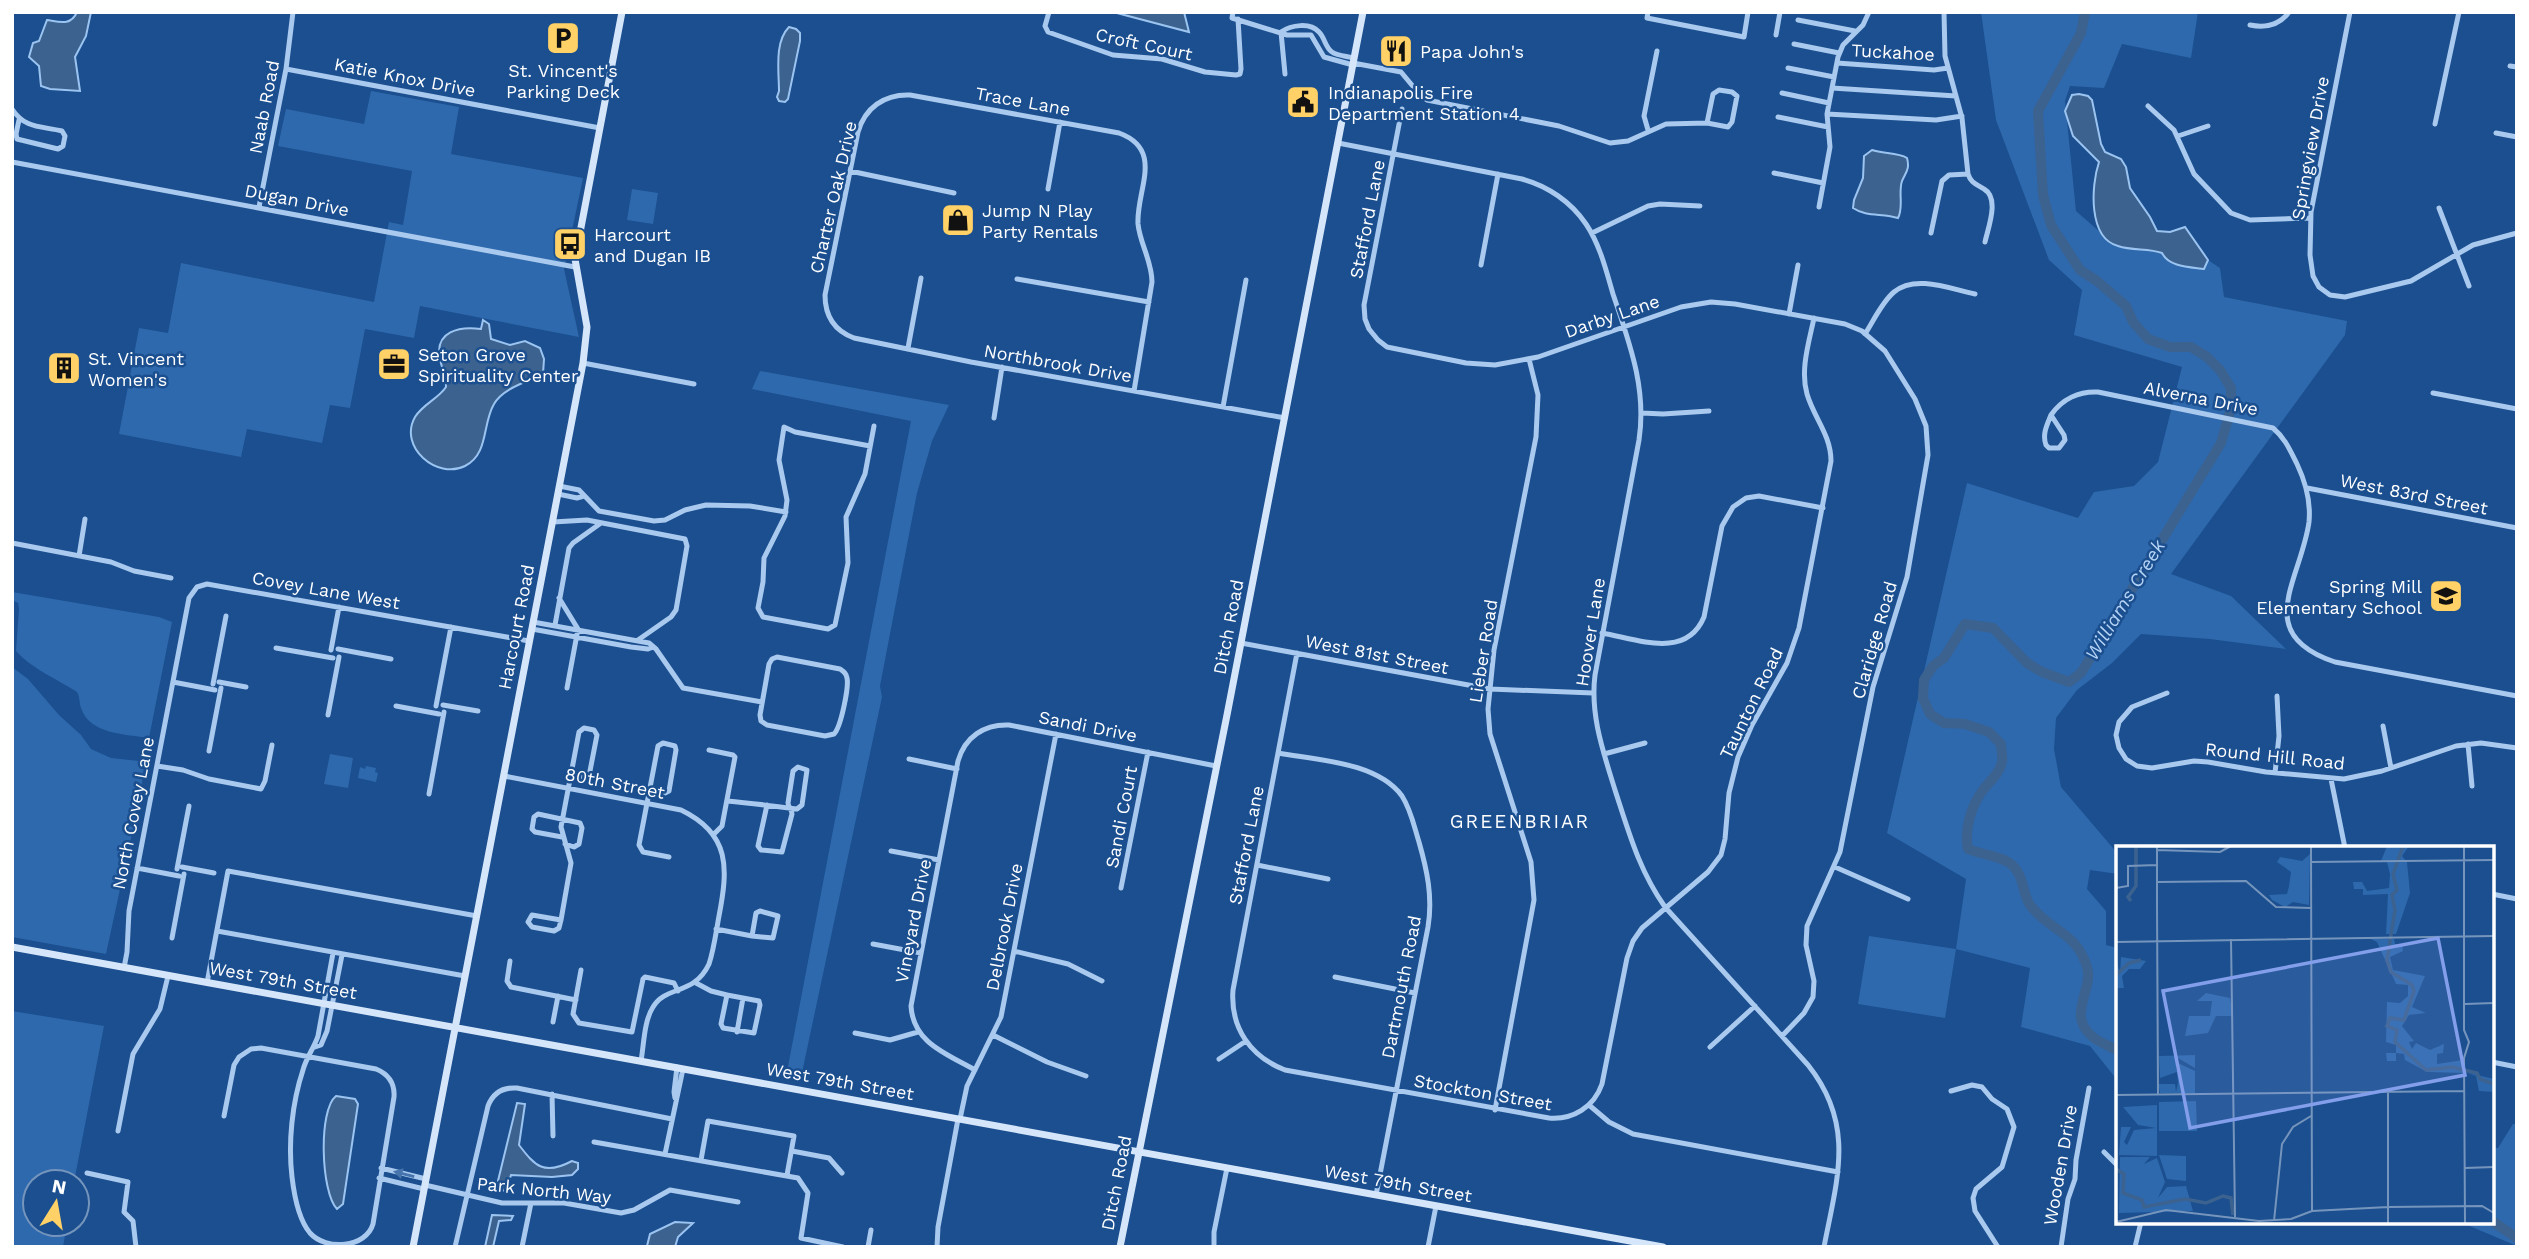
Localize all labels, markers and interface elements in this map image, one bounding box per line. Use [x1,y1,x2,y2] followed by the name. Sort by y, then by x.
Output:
[544,19,582,57] parking icon: St. Vincent's Parking Deck
[1094,23,1195,65] street label: Croft Court
[1377,32,1415,70] restaurant icon: Papa John's
[1851,39,1935,65] street label: Tuckahoe
[1420,41,1524,62] place label: Papa John's
[332,53,478,101] street label: Katie Knox Drive
[245,58,283,156] street label: Naab Road
[506,60,620,102] place label: St. Vincent's Parking Deck
[2287,75,2333,221] street label: Springview Drive
[974,82,1072,120] street label: Trace Lane
[1328,82,1520,124] place label: Indianapolis Fire Department Station 4
[1284,83,1322,121] public building icon: Indianapolis Fire Department Station 4
[805,119,861,275] street label: Charter Oak Drive
[1345,158,1389,280] street label: Stafford Lane
[243,180,351,220] street label: Dugan Drive
[982,200,1098,242] place label: Jump N Play Party Rentals
[939,201,977,239] shop icon: Jump N Play Party Rentals
[594,224,711,266] place label: Harcourt and Dugan IB
[551,225,589,263] bus stop icon: Harcourt and Dugan IB
[1562,290,1662,342] street label: Darby Lane
[982,340,1134,386] street label: Northbrook Drive
[418,344,578,386] place label: Seton Grove Spirituality Center
[375,345,413,383] office icon: Seton Grove Spirituality Center
[88,348,184,390] place label: St. Vincent Women's
[45,349,83,387] building icon: St. Vincent Women's
[2142,377,2260,419] street label: Alverna Drive
[2338,469,2490,519] street label: West 83rd Street
[2080,535,2170,664] water label: Williams Creek
[494,563,538,691] street label: Harcourt Road
[250,567,402,613] street label: Covey Lane West
[1571,576,1609,688] street label: Hoover Lane
[2256,576,2422,618] place label: Spring Mill Elementary School
[2427,577,2465,615] school or university icon: Spring Mill Elementary School
[1208,578,1248,676] street label: Ditch Road
[1847,579,1901,701] street label: Claridge Road
[1464,598,1502,704] street label: Lieber Road
[1303,630,1451,678] street label: West 81st Street
[1715,644,1787,762] street label: Taunton Road
[1037,706,1139,746] street label: Sandi Drive
[108,735,158,891] street label: North Covey Lane
[2204,738,2346,774] street label: Round Hill Road
[563,763,667,803] street label: 80th Street
[1101,764,1141,870] street label: Sandi Court
[1224,784,1268,906] street label: Stafford Lane
[1450,810,1590,833] district label: GREENBRIAR
[2116,846,2494,1224] inset map
[891,857,935,985] street label: Vineyard Drive
[981,861,1027,993] street label: Delbrook Drive
[1377,914,1425,1060] street label: Dartmouth Road
[207,957,359,1003] street label: West 79th Street
[764,1058,916,1104] street label: West 79th Street
[1412,1070,1554,1115] street label: Stockton Street
[2039,1103,2081,1227] street label: Wooden Drive
[1096,1134,1136,1232] street label: Ditch Road
[1322,1160,1474,1206] street label: West 79th Street
[21,1168,91,1238] north arrow
[393,1168,415,1179] one-way arrow
[476,1172,613,1208] street label: Park North Way
[50,1174,68,1199] text: N

